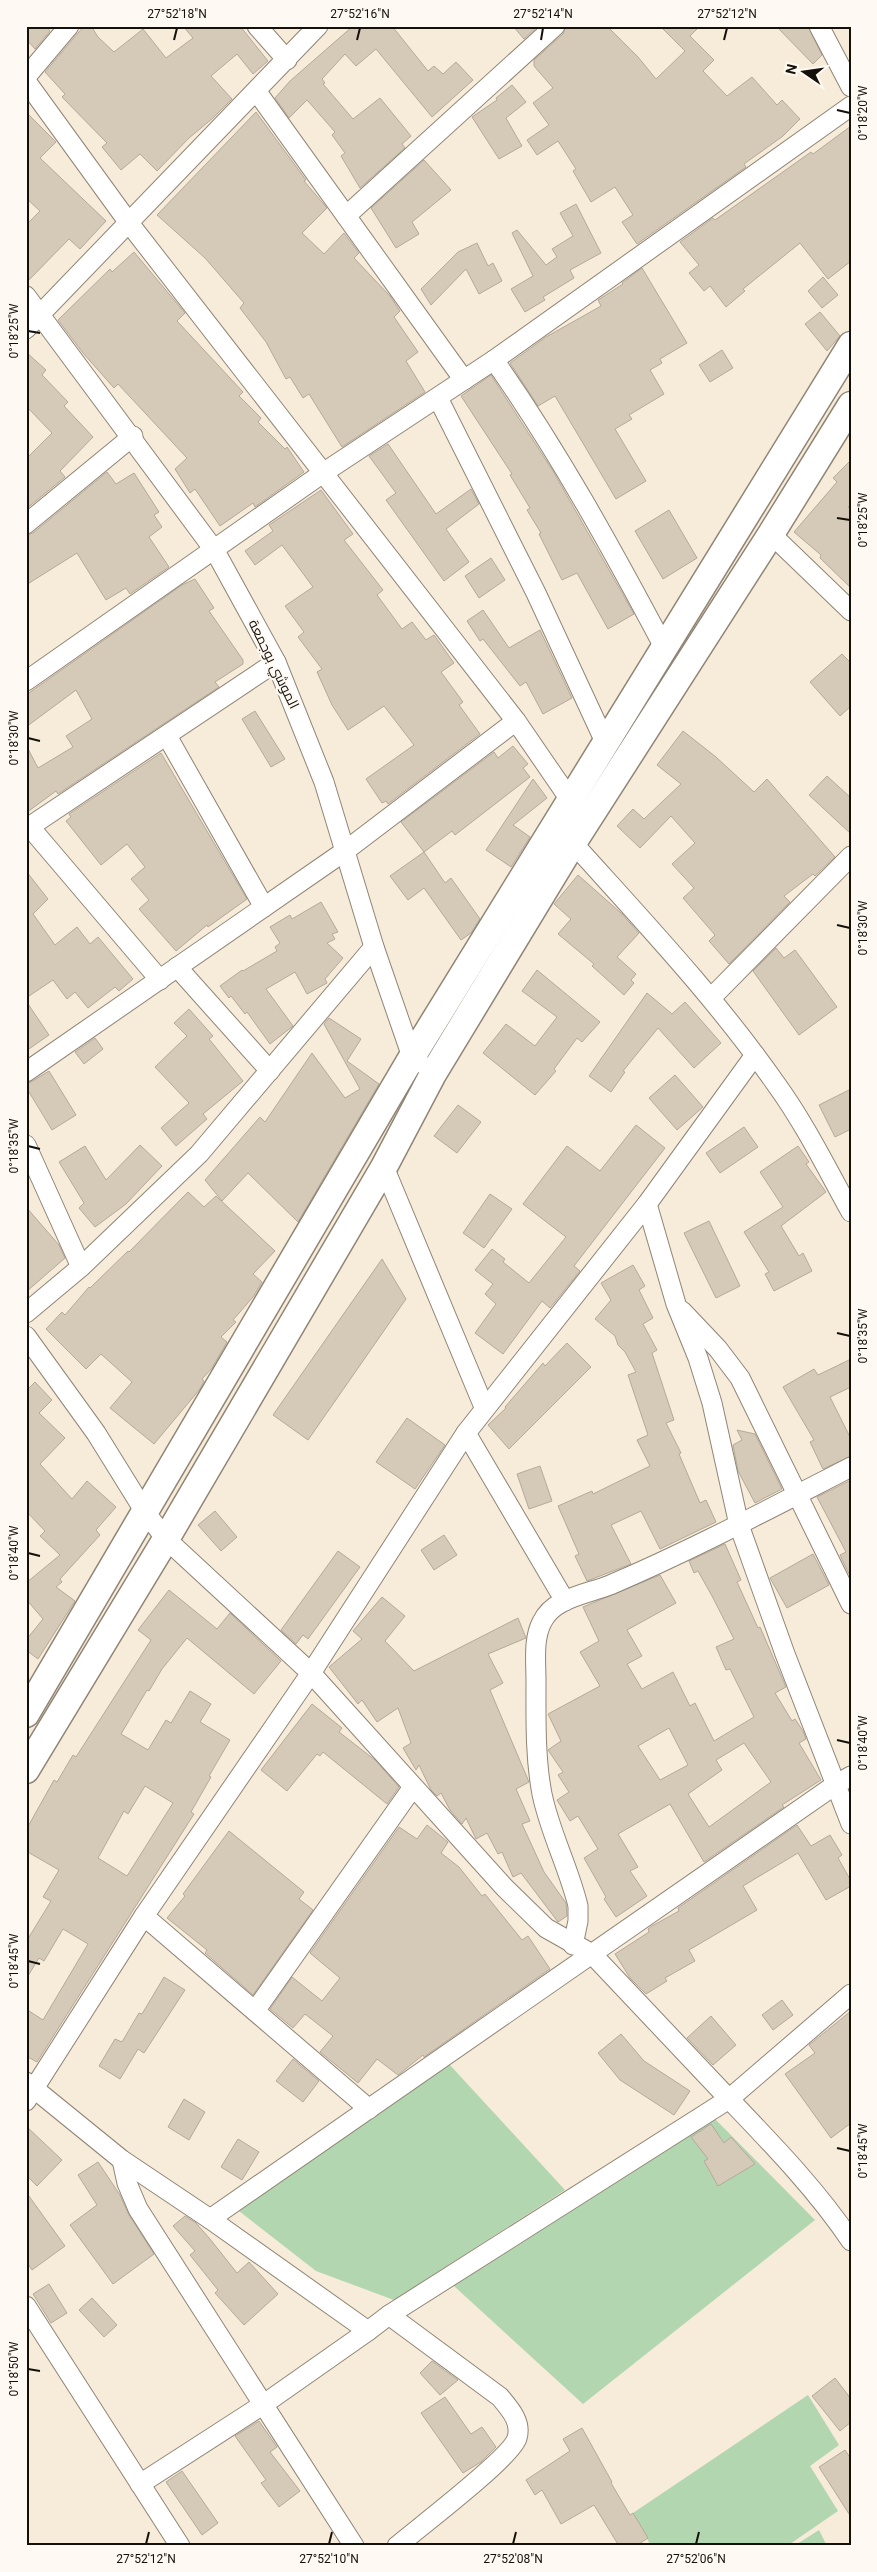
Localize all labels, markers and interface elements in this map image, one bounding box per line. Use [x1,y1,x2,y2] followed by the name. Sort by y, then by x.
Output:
[147,7,207,21] text: 27°52'18"N
[330,7,390,21] text: 27°52'16"N
[513,7,573,21] text: 27°52'14"N
[697,7,757,21] text: 27°52'12"N
[780,48,830,98] north arrow
[782,62,800,76] text: N
[856,85,870,140] text: 0°18'20"W
[7,303,21,358] text: 0°18'25"W
[856,492,870,547] text: 0°18'25"W
[243,617,303,713] street label: الموشي بوجمعة
[7,710,21,765] text: 0°18'30"W
[856,900,870,955] text: 0°18'30"W
[7,1118,21,1173] text: 0°18'35"W
[856,1308,870,1363] text: 0°18'35"W
[7,1525,21,1580] text: 0°18'40"W
[856,1715,870,1770] text: 0°18'40"W
[7,1933,21,1988] text: 0°18'45"W
[856,2123,870,2178] text: 0°18'45"W
[7,2341,21,2396] text: 0°18'50"W
[116,2552,176,2566] text: 27°52'12"N
[299,2552,359,2566] text: 27°52'10"N
[483,2552,543,2566] text: 27°52'08"N
[666,2552,726,2566] text: 27°52'06"N

